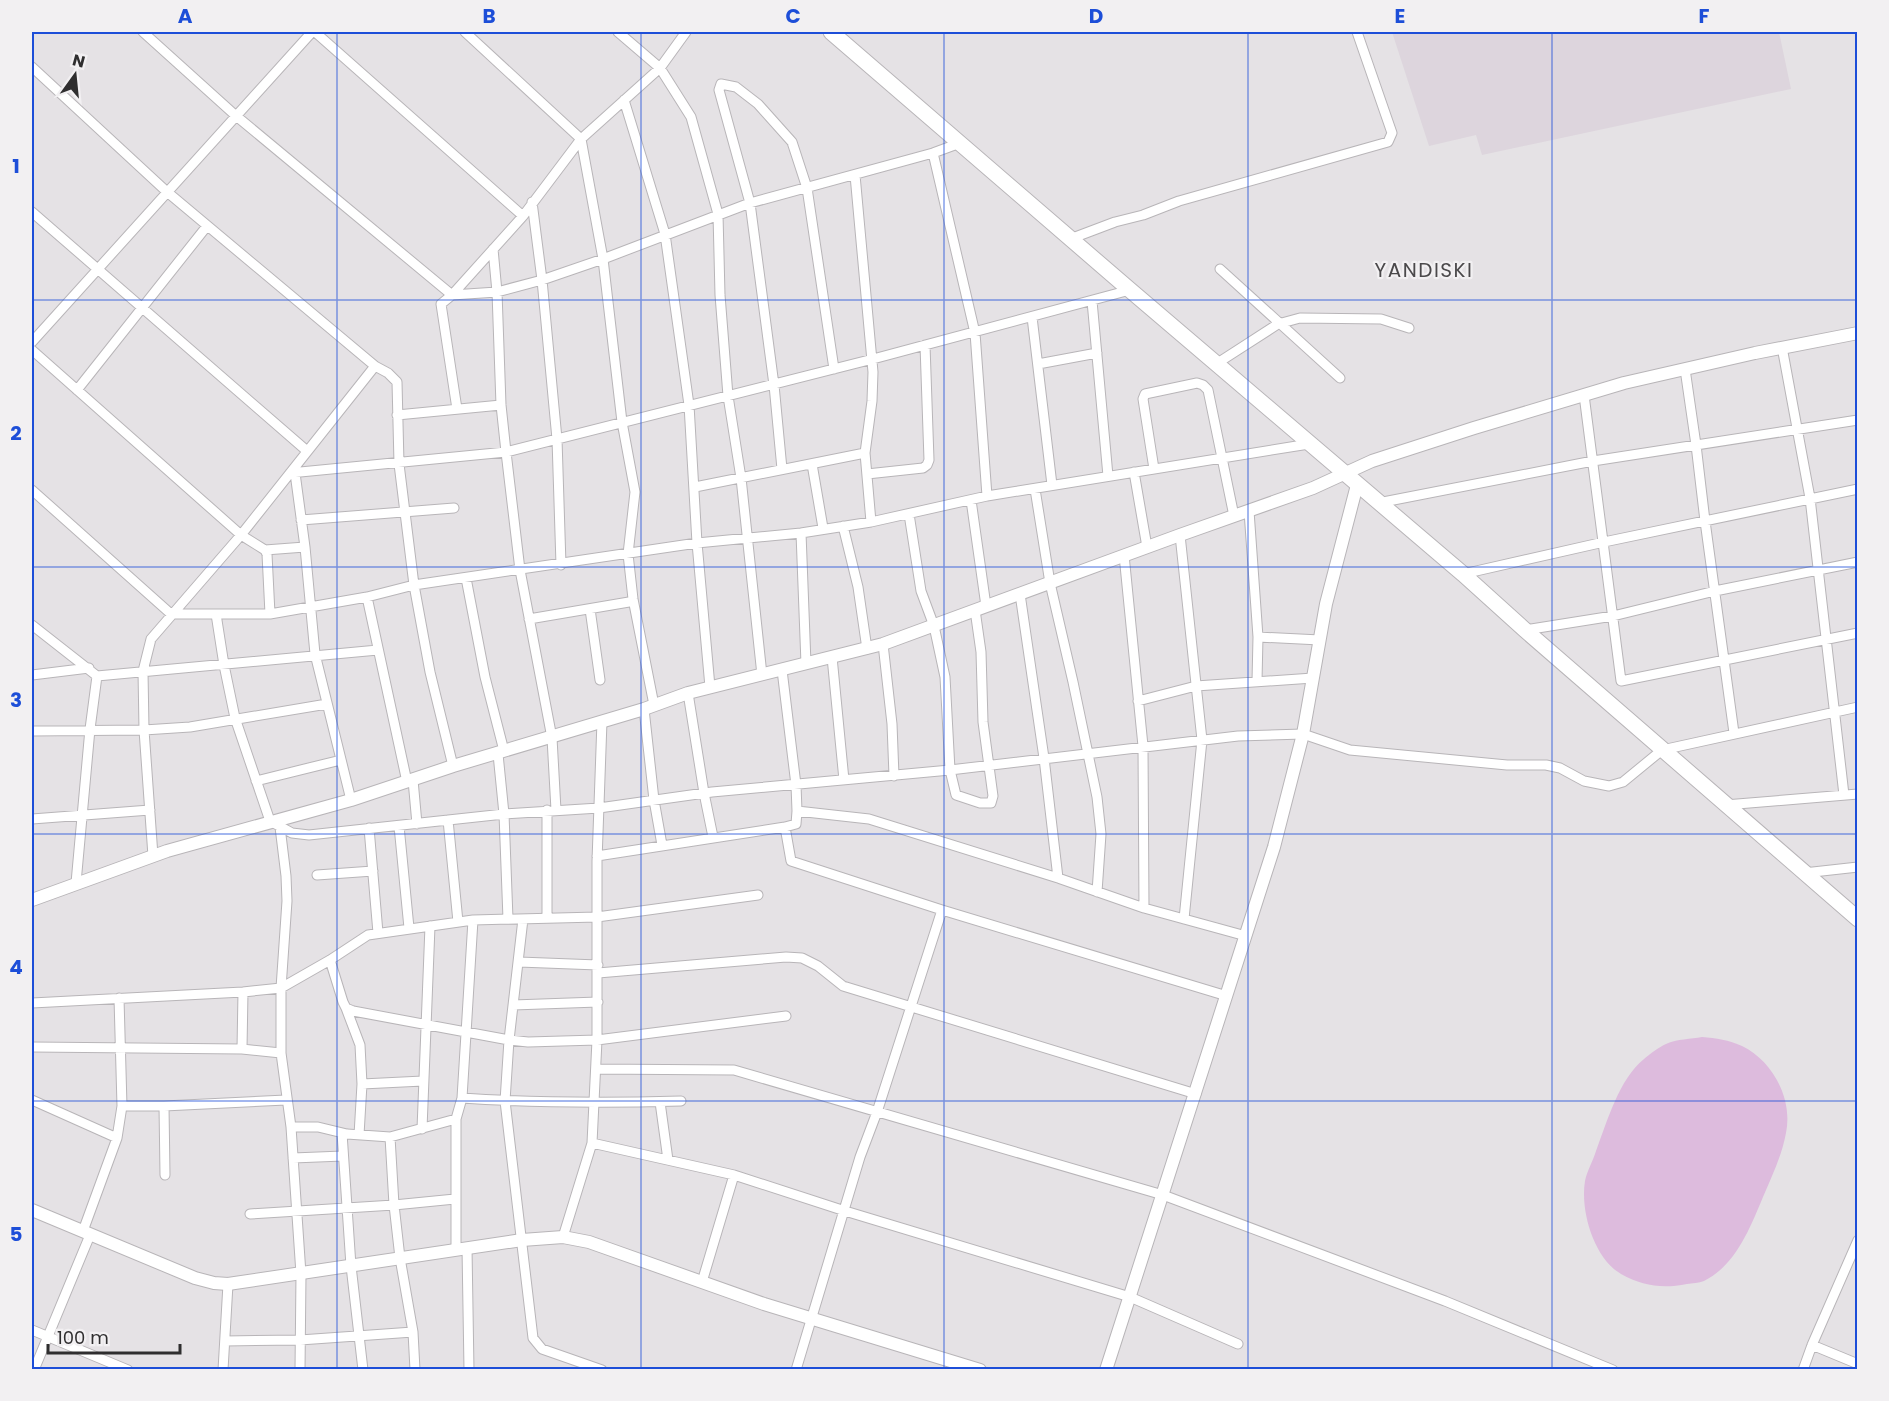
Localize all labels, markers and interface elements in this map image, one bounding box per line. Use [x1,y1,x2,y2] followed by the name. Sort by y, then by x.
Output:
[178,2,193,30] text: A
[482,2,496,30] text: B
[785,2,801,30] text: C
[1089,2,1103,30] text: D
[1395,2,1405,30] text: E
[1699,2,1710,30] text: F
[45,45,105,105] north arrow
[70,48,88,74] text: N
[12,152,20,180] text: 1
[1375,256,1473,284] district label: YANDISKI
[10,419,22,447] text: 2
[10,686,22,714] text: 3
[9,953,23,981] text: 4
[10,1220,23,1248] text: 5
[48,1317,180,1355] scale bar
[57,1325,109,1350] text: 100 m

